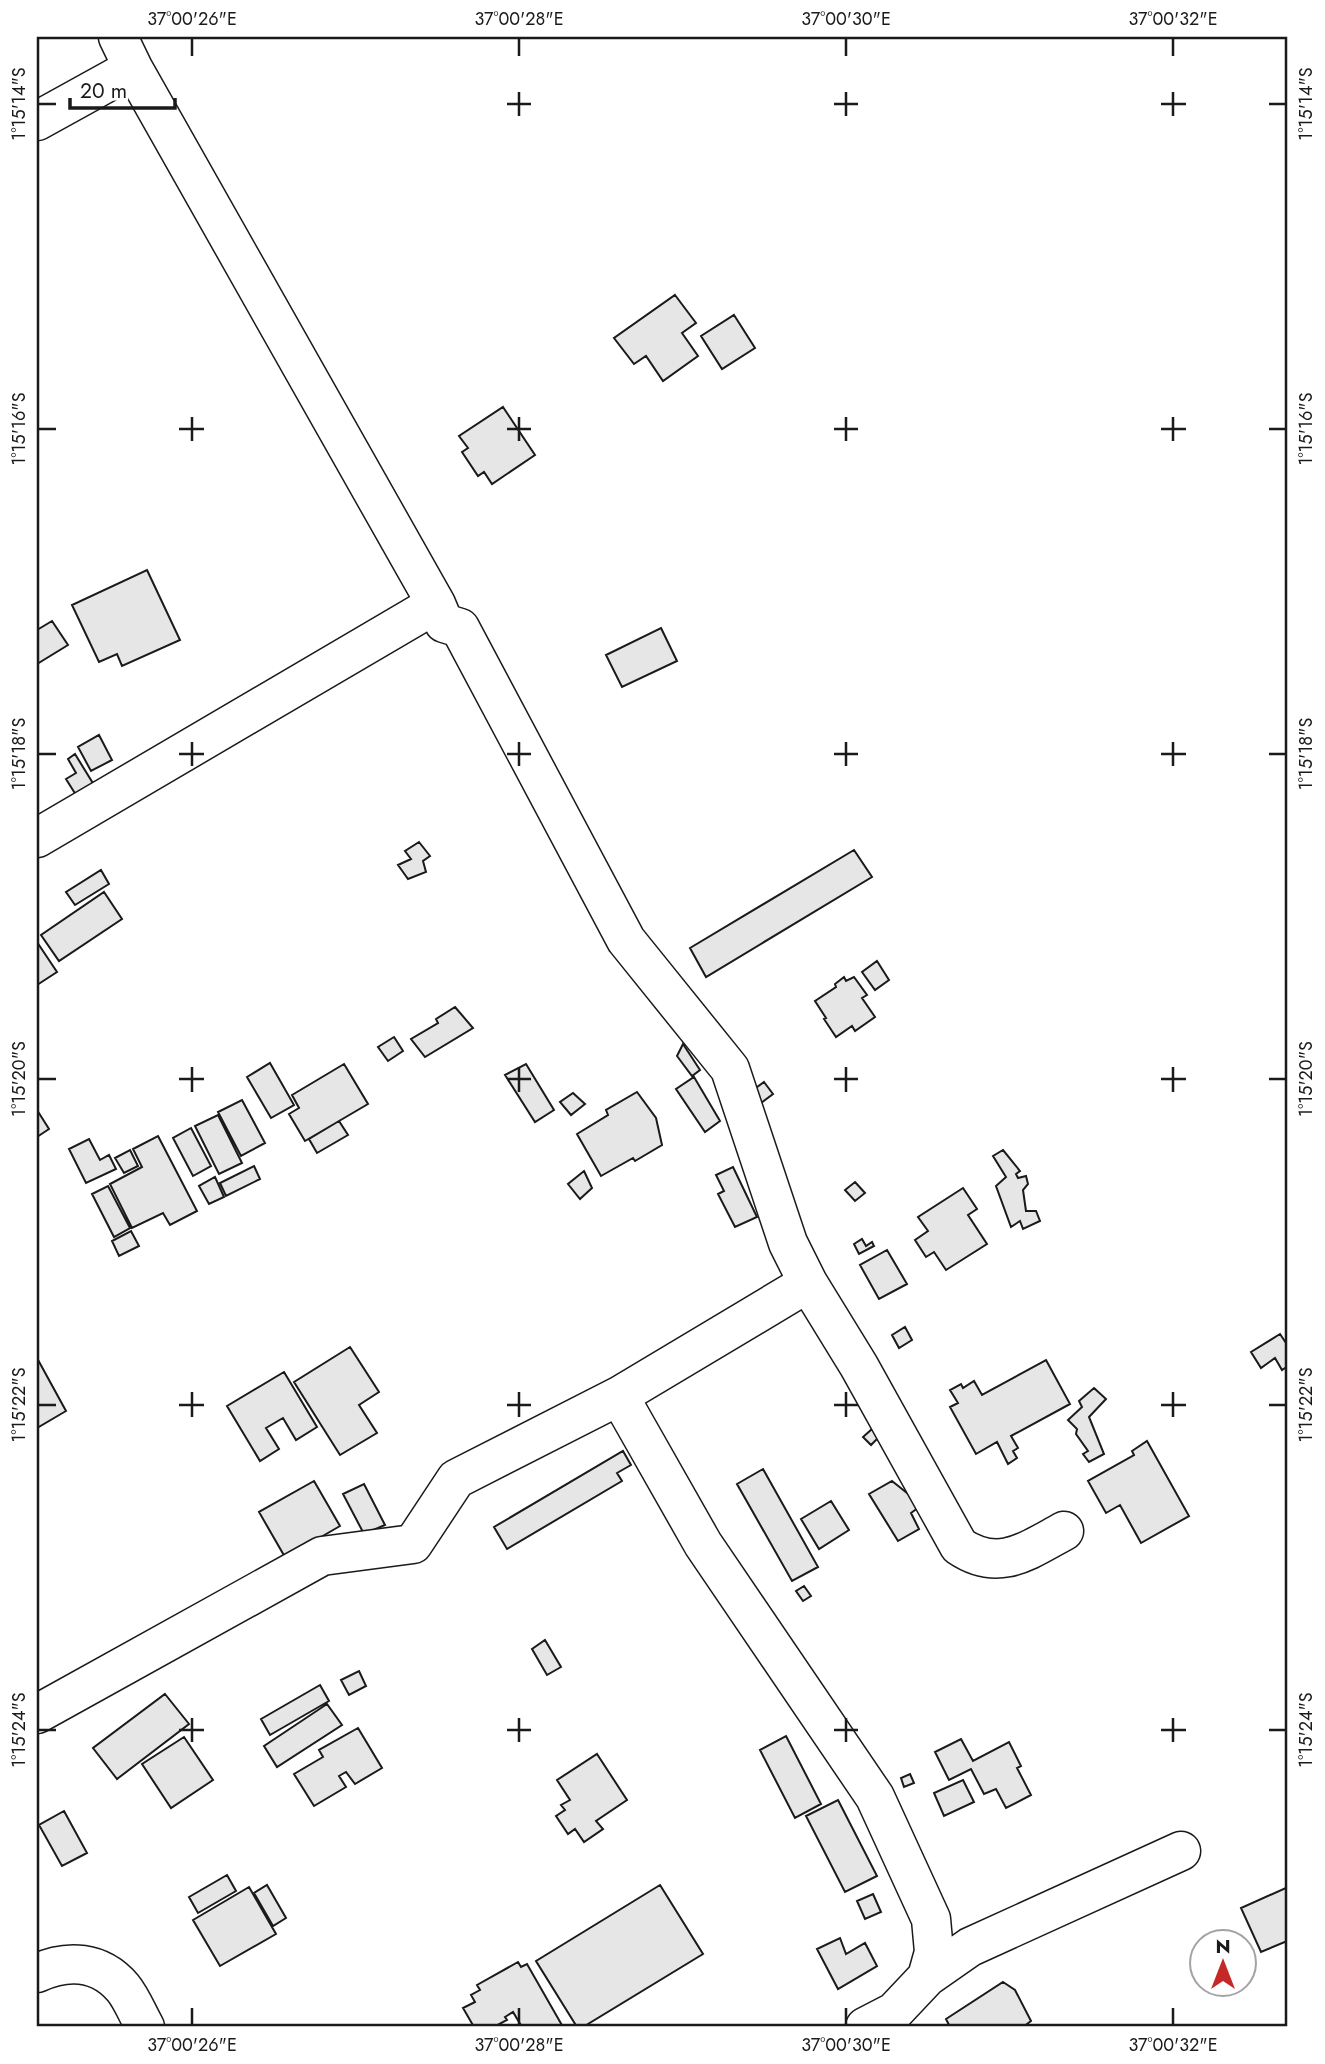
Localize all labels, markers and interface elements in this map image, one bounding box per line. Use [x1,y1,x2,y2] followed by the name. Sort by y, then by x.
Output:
[147,6,237,32] text: 37°00'26"E
[474,6,564,32] text: 37°00'28"E
[801,6,891,32] text: 37°00'30"E
[1128,6,1218,32] text: 37°00'32"E
[70,66,175,110] scale bar
[6,67,32,141] text: 1°15'14"S
[1293,67,1319,141] text: 1°15'14"S
[80,76,127,106] text: 20 m
[6,392,32,466] text: 1°15'16"S
[1293,392,1319,466] text: 1°15'16"S
[6,718,32,790] text: 1°15'18"S
[1293,718,1319,790] text: 1°15'18"S
[6,1041,32,1117] text: 1°15'20"S
[1293,1041,1319,1117] text: 1°15'20"S
[6,1367,32,1443] text: 1°15'22"S
[1293,1367,1319,1443] text: 1°15'22"S
[6,1692,32,1768] text: 1°15'24"S
[1293,1692,1319,1768] text: 1°15'24"S
[1188,1927,1258,1997] north arrow
[1215,1933,1231,1960] text: N
[147,2032,237,2058] text: 37°00'26"E
[474,2032,564,2058] text: 37°00'28"E
[801,2032,891,2058] text: 37°00'30"E
[1128,2032,1218,2058] text: 37°00'32"E

